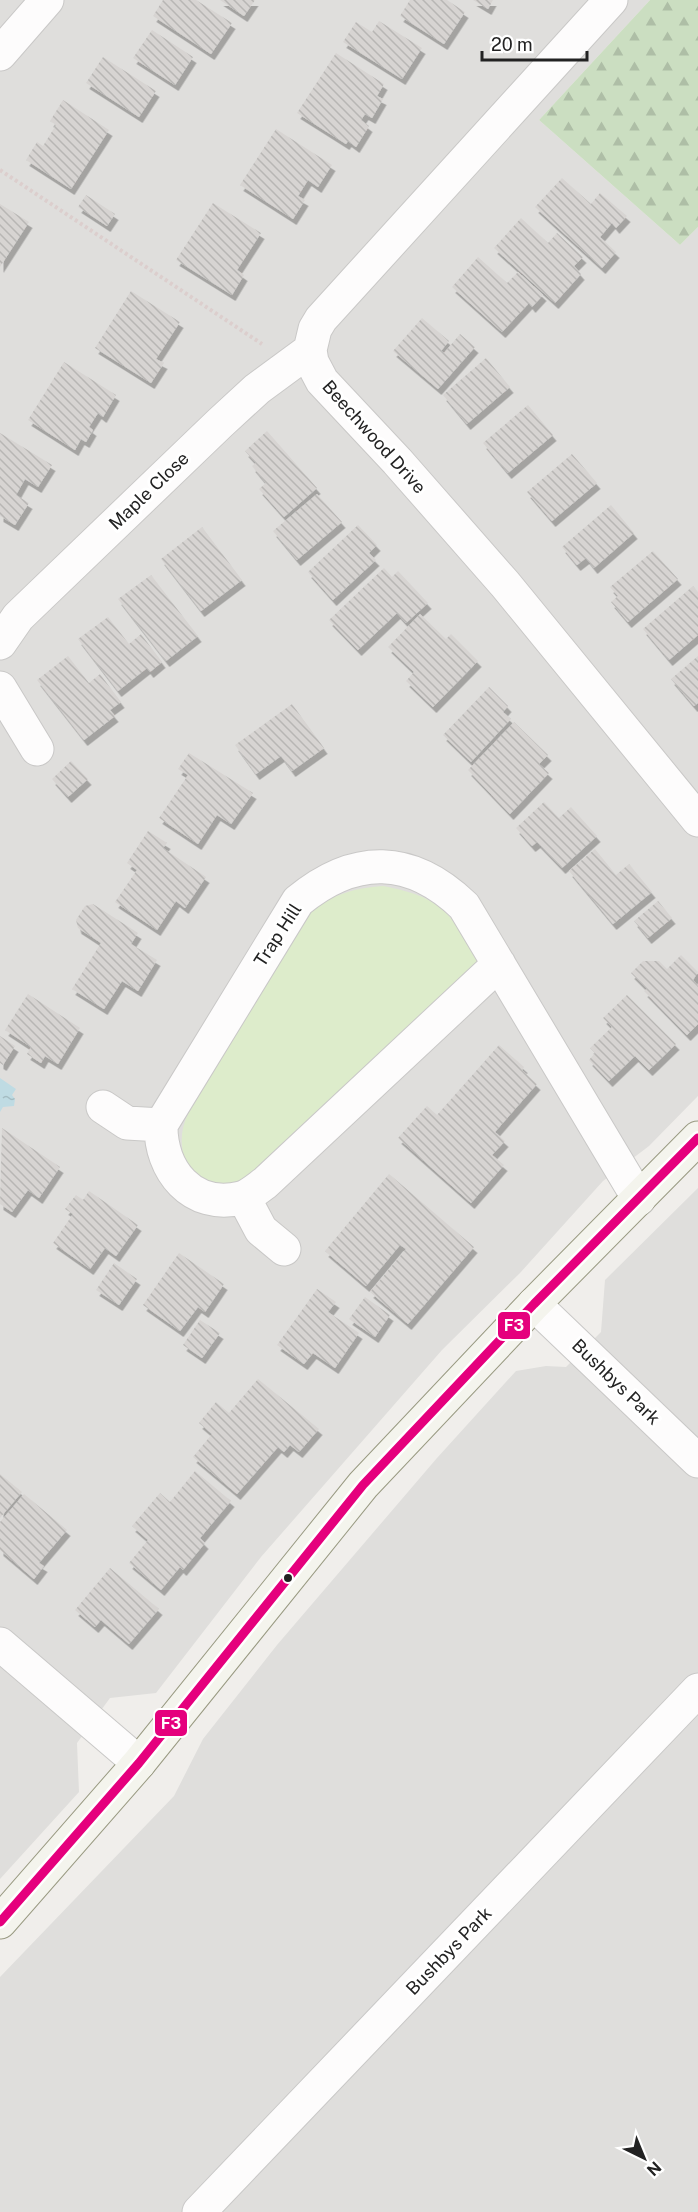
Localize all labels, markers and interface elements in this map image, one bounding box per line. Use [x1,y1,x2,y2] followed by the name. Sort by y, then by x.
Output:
[482,24,587,62] scale bar
[491,34,533,55] text: 20 m
[318,376,431,497] street label: Beechwood Drive
[104,447,193,534] street label: Maple Close
[250,899,306,970] street label: Trap Hill
[497,1311,531,1340] line badge: F3
[504,1316,524,1335] text: F3
[568,1335,665,1429] street label: Bushbys Park
[282,1572,294,1584] unlabelled marker
[154,1709,188,1737] line badge: F3
[161,1714,181,1733] text: F3
[402,1902,496,1999] street label: Bushbys Park
[614,2128,674,2188] north arrow
[643,2157,665,2180] text: N

